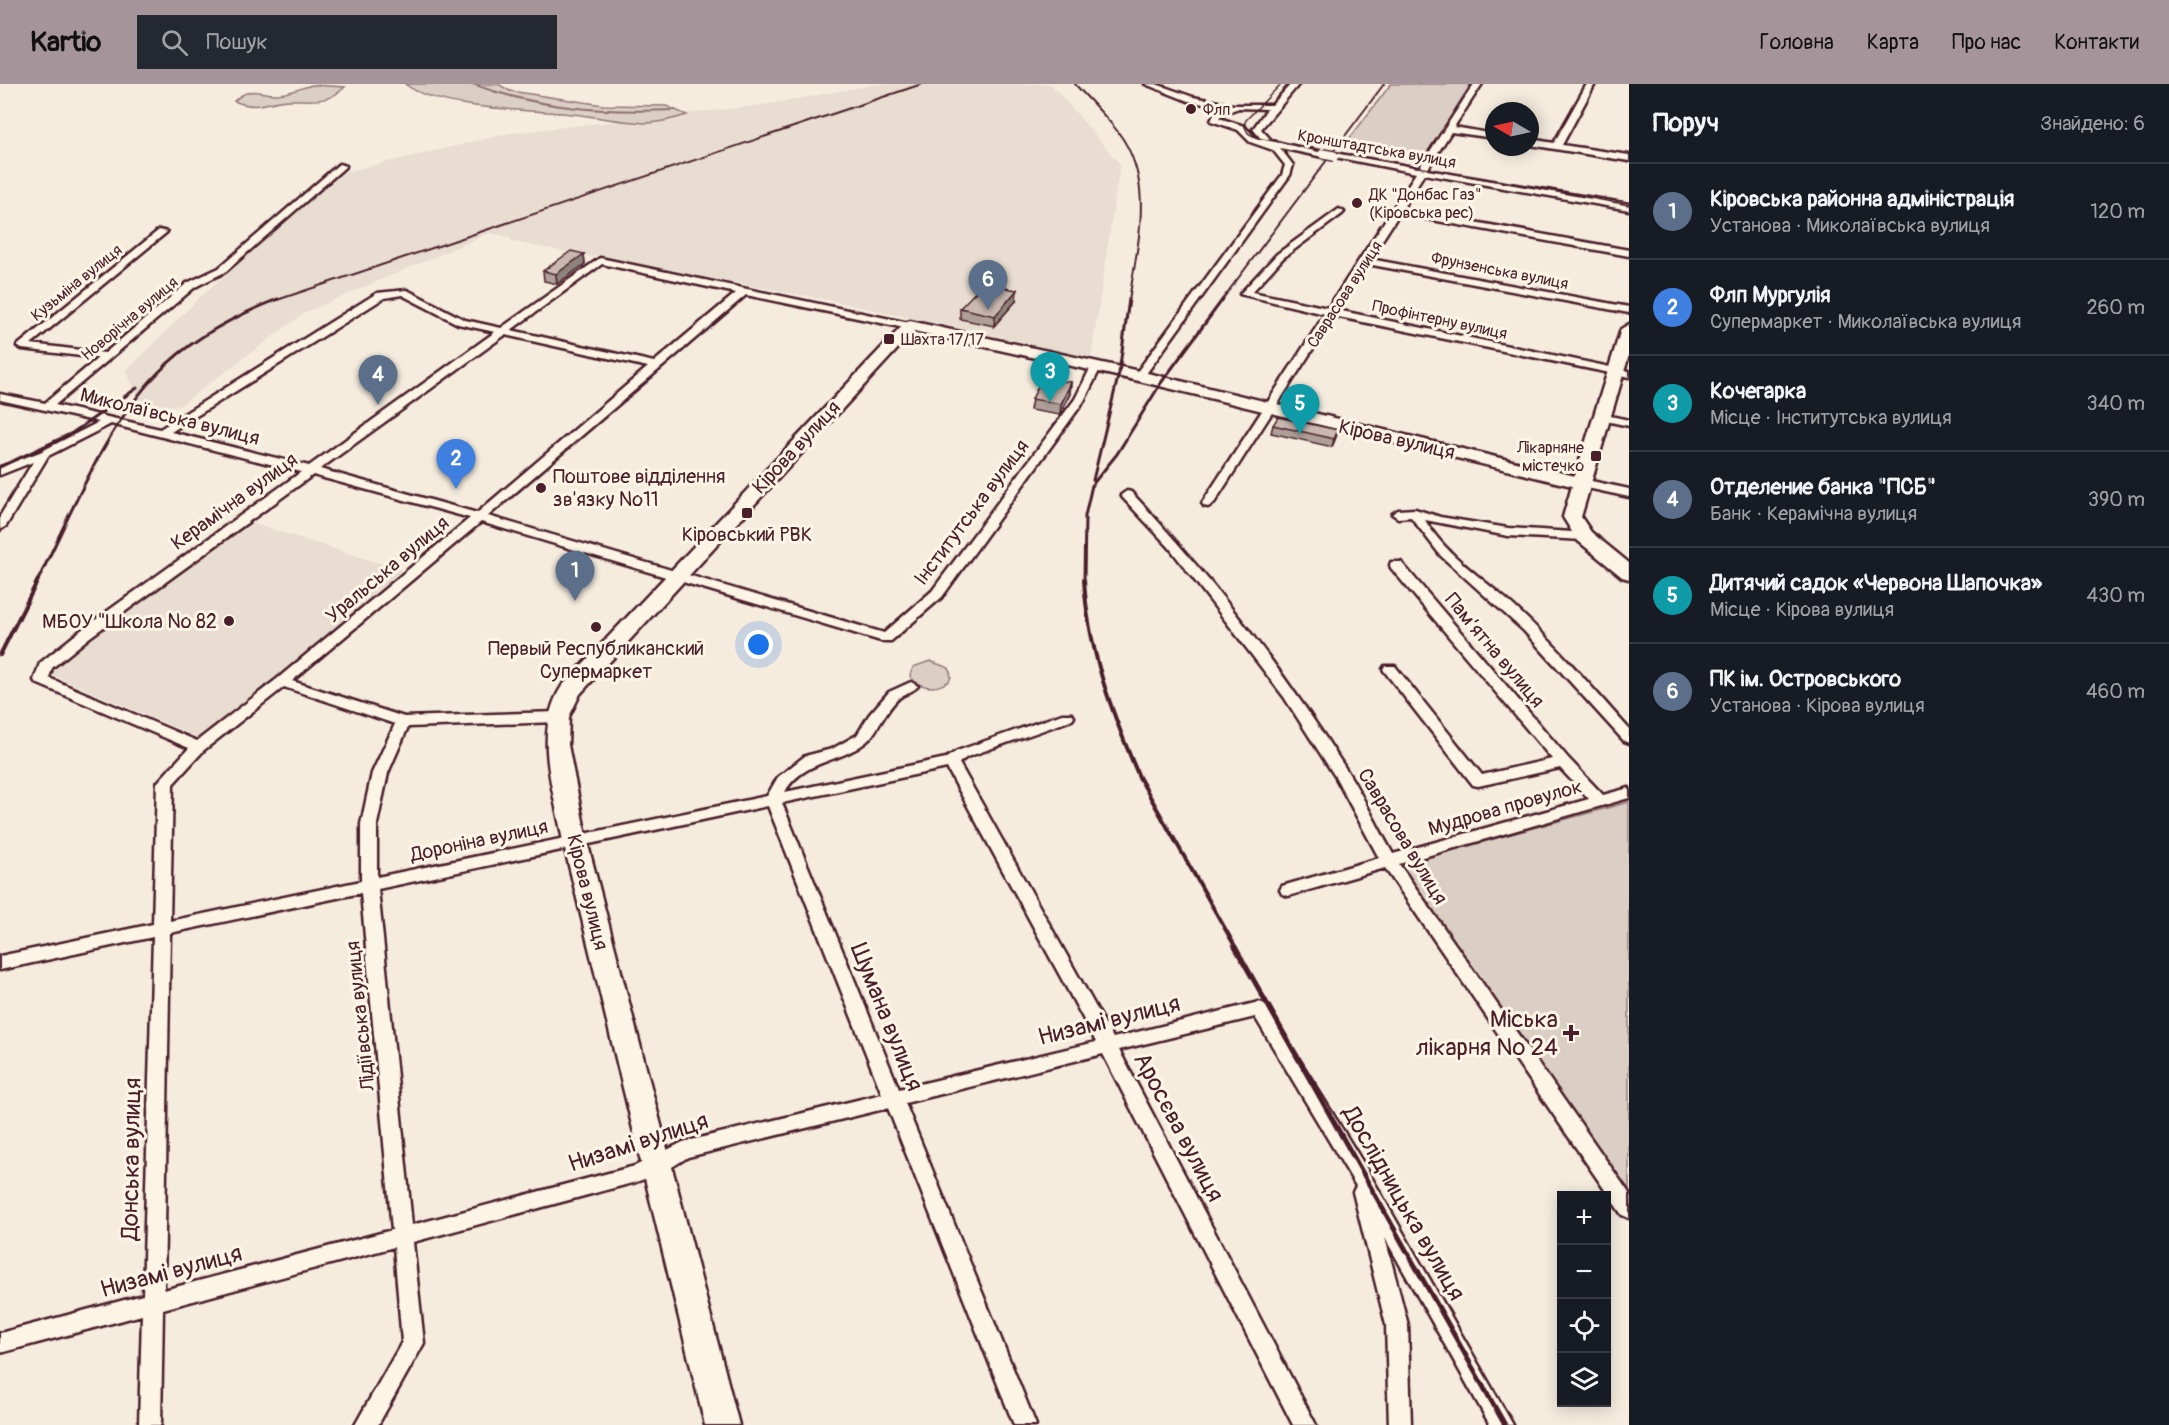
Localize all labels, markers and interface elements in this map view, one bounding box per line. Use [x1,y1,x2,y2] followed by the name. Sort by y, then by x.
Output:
[137,15,557,69] search box
[30,25,101,60] text: Kartio
[158,26,191,59] icon: search
[206,28,268,56] text: Пошук
[1760,29,1834,56] text: Головна
[1867,29,1919,56] text: Карта
[1952,29,2021,56] text: Про нас
[2054,29,2139,56] text: Контакти
[1203,100,1230,120] place label: Флп
[1184,102,1198,116] marker: Флп
[1485,102,1539,156] north arrow
[1653,107,1719,139] text: Поруч
[2040,111,2145,136] text: Знайдено: 6
[1296,125,1457,173] street label: Кронштадтська вулиця
[1368,185,1481,223] place label: ДК "Донбас Газ" (Кіровська рес)
[1710,185,2014,213] text: Кіровська районна адміністрація
[1350,196,1364,210] marker: ДК "Донбас Газ" (Кіровська рес)
[1669,199,1676,224] text: 1
[2090,199,2145,224] text: 120 m
[1710,213,1990,238] text: Установа · Миколаївська вулиця
[1303,237,1387,352] street label: Саврасова вулиця
[27,240,126,326] street label: Кузьміна вулиця
[1430,248,1570,294] street label: Фрунзенська вулиця
[968,260,1008,310] pin: 6
[77,272,182,365] street label: Новорічна вулиця
[1710,281,1831,309] text: Флп Мургулія
[1667,295,1678,320] text: 2
[2086,295,2145,320] text: 260 m
[1371,296,1509,344] street label: Профінтерну вулиця
[1710,309,2021,334] text: Супермаркет · Миколаївська вулиця
[901,330,984,350] place label: Шахта 17/17
[882,332,896,346] marker: Шахта 17/17
[1030,352,1070,402] pin: 3
[358,356,398,405] pin: 4
[1710,377,1806,405] text: Кочегарка
[78,382,262,451] street label: Миколаївська вулиця
[1280,384,1320,434] pin: 5
[1667,391,1678,416] text: 3
[2086,391,2145,416] text: 340 m
[747,395,846,499] street label: Кірова вулиця
[1710,405,1952,430] text: Місце · Інститутська вулиця
[1336,414,1457,465] street label: Кірова вулиця
[908,435,1034,590] street label: Інститутська вулиця
[1516,438,1584,476] place label: Лікарняне містечко
[436,440,476,489] pin: 2
[166,447,302,556] street label: Керамічна вулиця
[1589,449,1603,463] marker: Лікарняне містечко
[553,464,725,512] place label: Поштове відділення зв'язку №11
[1710,473,1936,501] text: Отделение банка "ПСБ"
[534,481,548,495] marker: Поштове відділення зв'язку №11
[1667,487,1678,512] text: 4
[2088,487,2145,512] text: 390 m
[1710,501,1917,526] text: Банк · Керамічна вулиця
[740,506,754,520] marker: Кіровський РВК
[320,510,454,628] street label: Уральська вулиця
[682,522,812,547] place label: Кіровський РВК
[556,552,594,601] pin: 1
[1710,569,2042,597] text: Дитячий садок «Червона Шапочка»
[1667,583,1678,608] text: 5
[2086,583,2145,608] text: 430 m
[1439,588,1550,713] street label: Пам’ятна вулиця
[1710,597,1894,622] text: Місце · Кірова вулиця
[42,609,217,634] place label: МБОУ "Школа № 82
[222,614,236,628] marker: МБОУ "Школа № 82
[589,620,603,634] marker: Первый Республиканский Супермаркет
[744,630,773,659] your location
[488,636,704,684] place label: Первый Республиканский Супермаркет
[1710,665,1901,693] text: ПК ім. Островського
[1667,679,1678,704] text: 6
[2086,679,2145,704] text: 460 m
[1710,693,1925,718] text: Установа · Кірова вулиця
[1352,764,1453,909] street label: Саврасова вулиця
[1425,774,1585,841] street label: Мудрова провулок
[407,814,550,867] street label: Дороніна вулиця
[561,832,614,953] street label: Кірова вулиця
[844,939,929,1095] street label: Шумана вулиця
[340,940,381,1093] street label: Лідіївська вулиця
[1035,989,1183,1052] street label: Низамі вулиця
[1416,1005,1558,1062] place label: Міська лікарня № 24
[1562,1024,1580,1042] marker: Міська лікарня № 24
[1127,1048,1230,1207] street label: Аросєва вулиця
[116,1077,147,1242] street label: Донська вулиця
[1336,1100,1471,1306] street label: Дослідницька вулиця
[564,1106,712,1179] street label: Низамі вулиця
[1557,1191,1611,1407] map controls
[1557,1191,1611,1245] button: +
[97,1239,245,1304] street label: Низамі вулиця
[1557,1245,1611,1299] button: −
[1557,1299,1611,1353] button: locate
[1557,1353,1611,1407] button: layers

